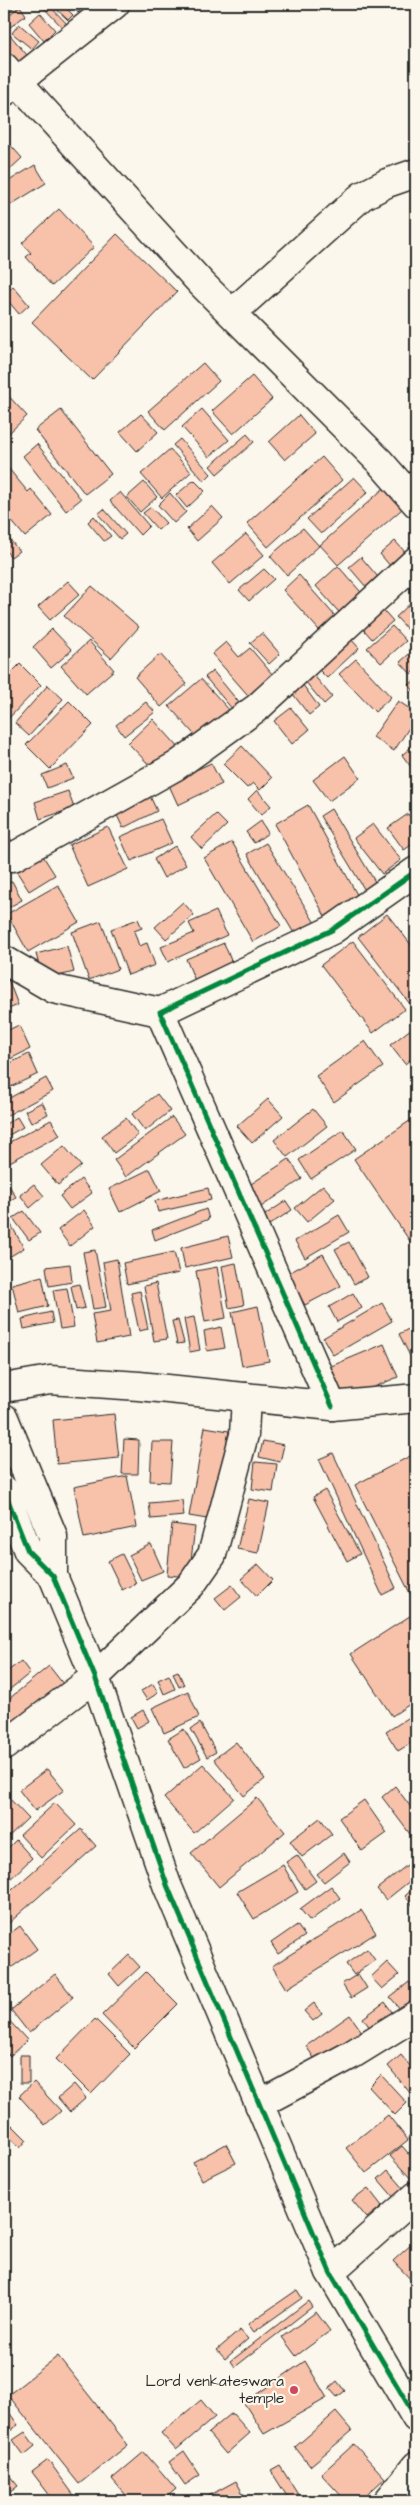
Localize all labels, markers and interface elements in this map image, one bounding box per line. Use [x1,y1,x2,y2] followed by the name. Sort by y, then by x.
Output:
[146,2371,284,2409] place label: Lord venkateswara temple
[288,2384,300,2396] marker: Lord venkateswara temple

